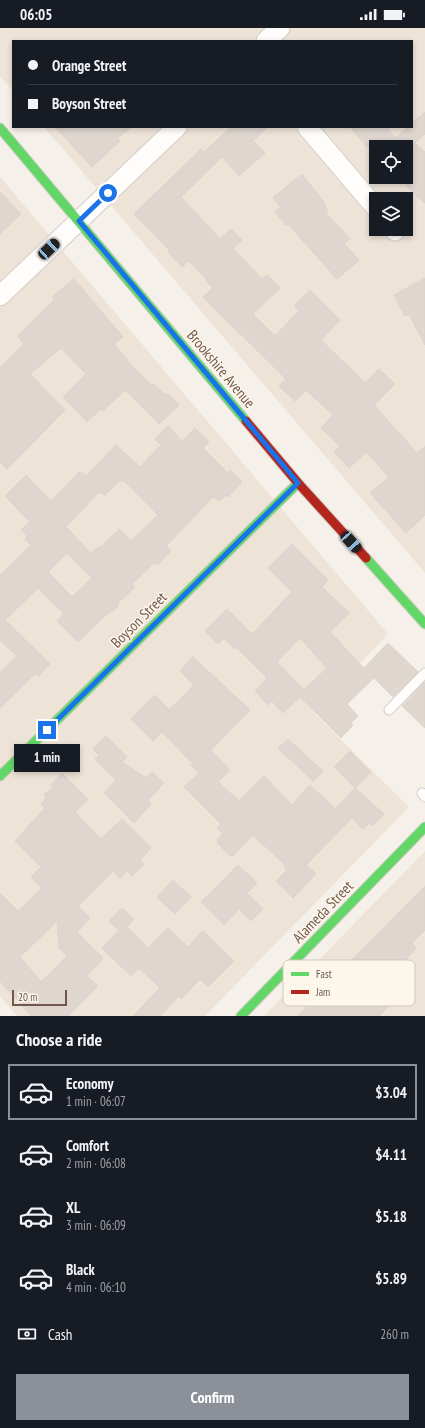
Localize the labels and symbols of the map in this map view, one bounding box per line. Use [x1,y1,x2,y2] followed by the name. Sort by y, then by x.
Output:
[99,184,117,202] route start
[36,236,62,262] car
[183,326,259,412] street label: Brookshire Avenue
[339,529,363,555] car
[107,588,171,652] street label: Boyson Street
[38,721,56,739] route end
[14,744,80,772] callout: 1 min
[288,877,357,947] street label: Alameda Street
[283,960,415,1006] legend
[316,967,332,981] text: Fast
[315,985,330,999] text: Jam
[12,988,67,1007] scale bar

